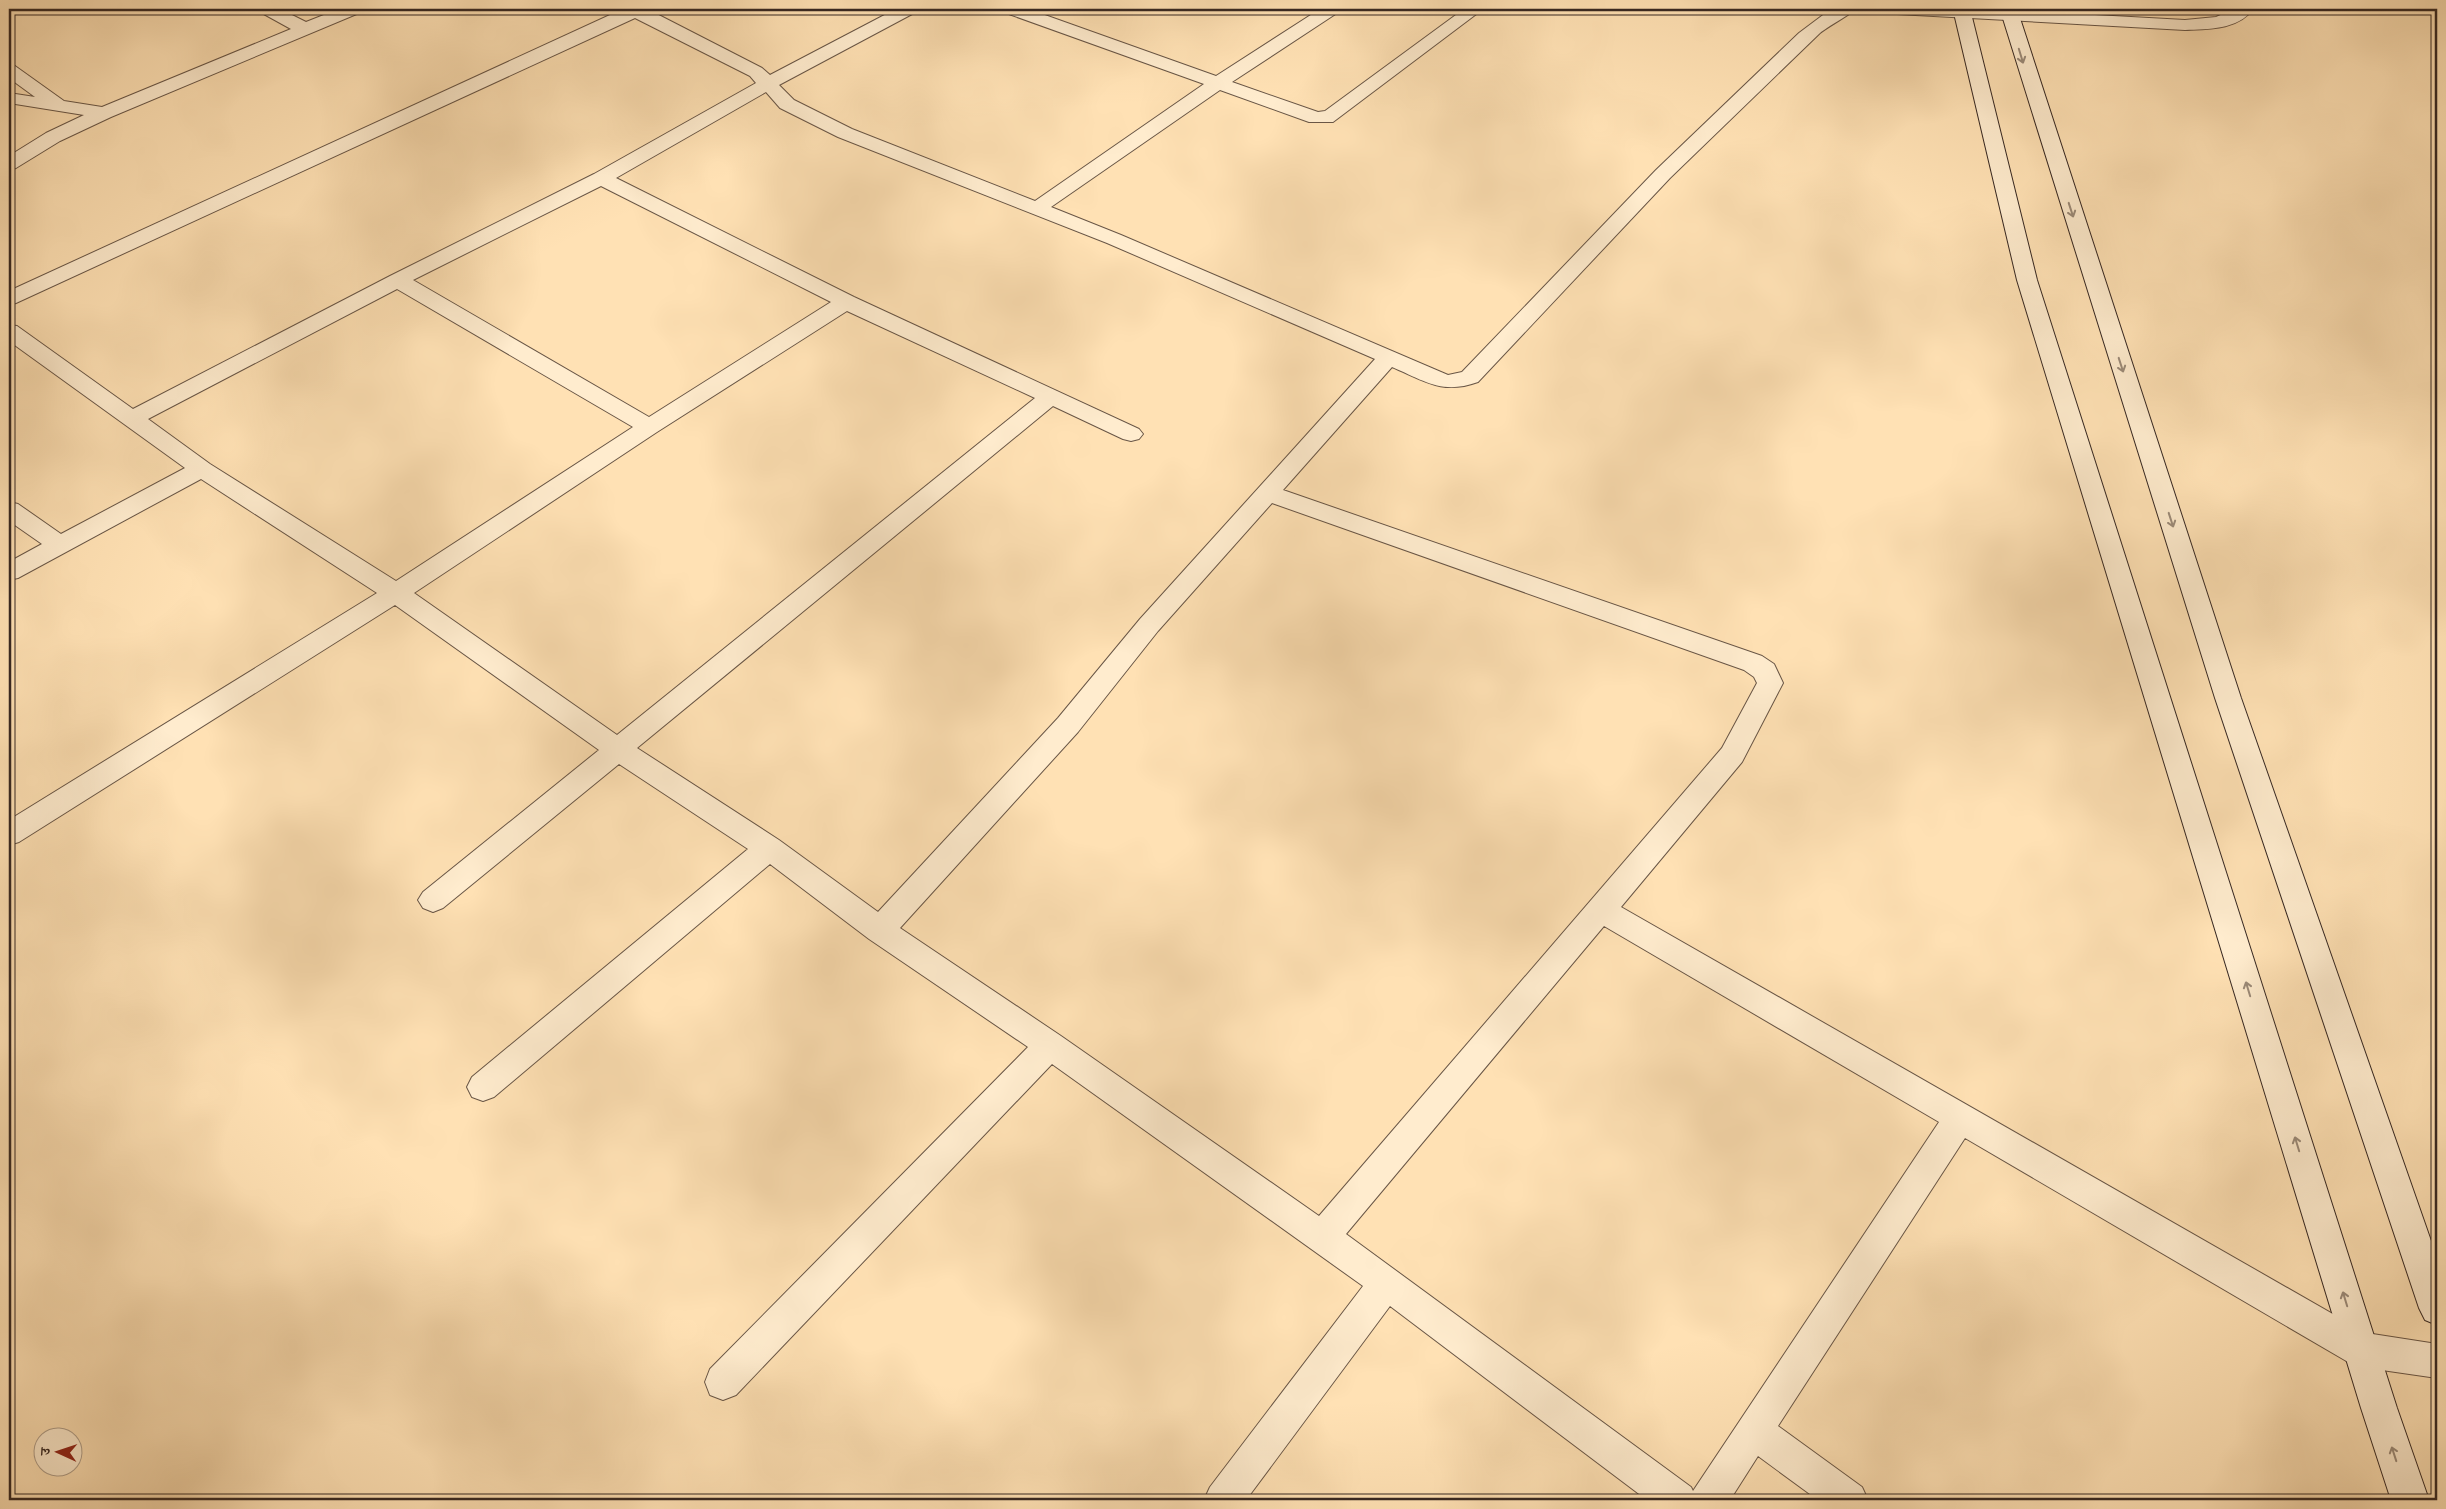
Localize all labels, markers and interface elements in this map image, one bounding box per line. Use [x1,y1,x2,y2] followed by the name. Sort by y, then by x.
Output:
[2017,47,2027,63] one-way arrow
[2067,202,2076,218] one-way arrow
[2117,357,2126,372] one-way arrow
[2166,511,2176,527] one-way arrow
[2243,981,2253,997] one-way arrow
[2291,1136,2301,1152] one-way arrow
[2340,1291,2350,1307] one-way arrow
[32,1426,82,1476] north arrow
[36,1446,55,1456] text: उ
[2389,1447,2398,1462] one-way arrow

